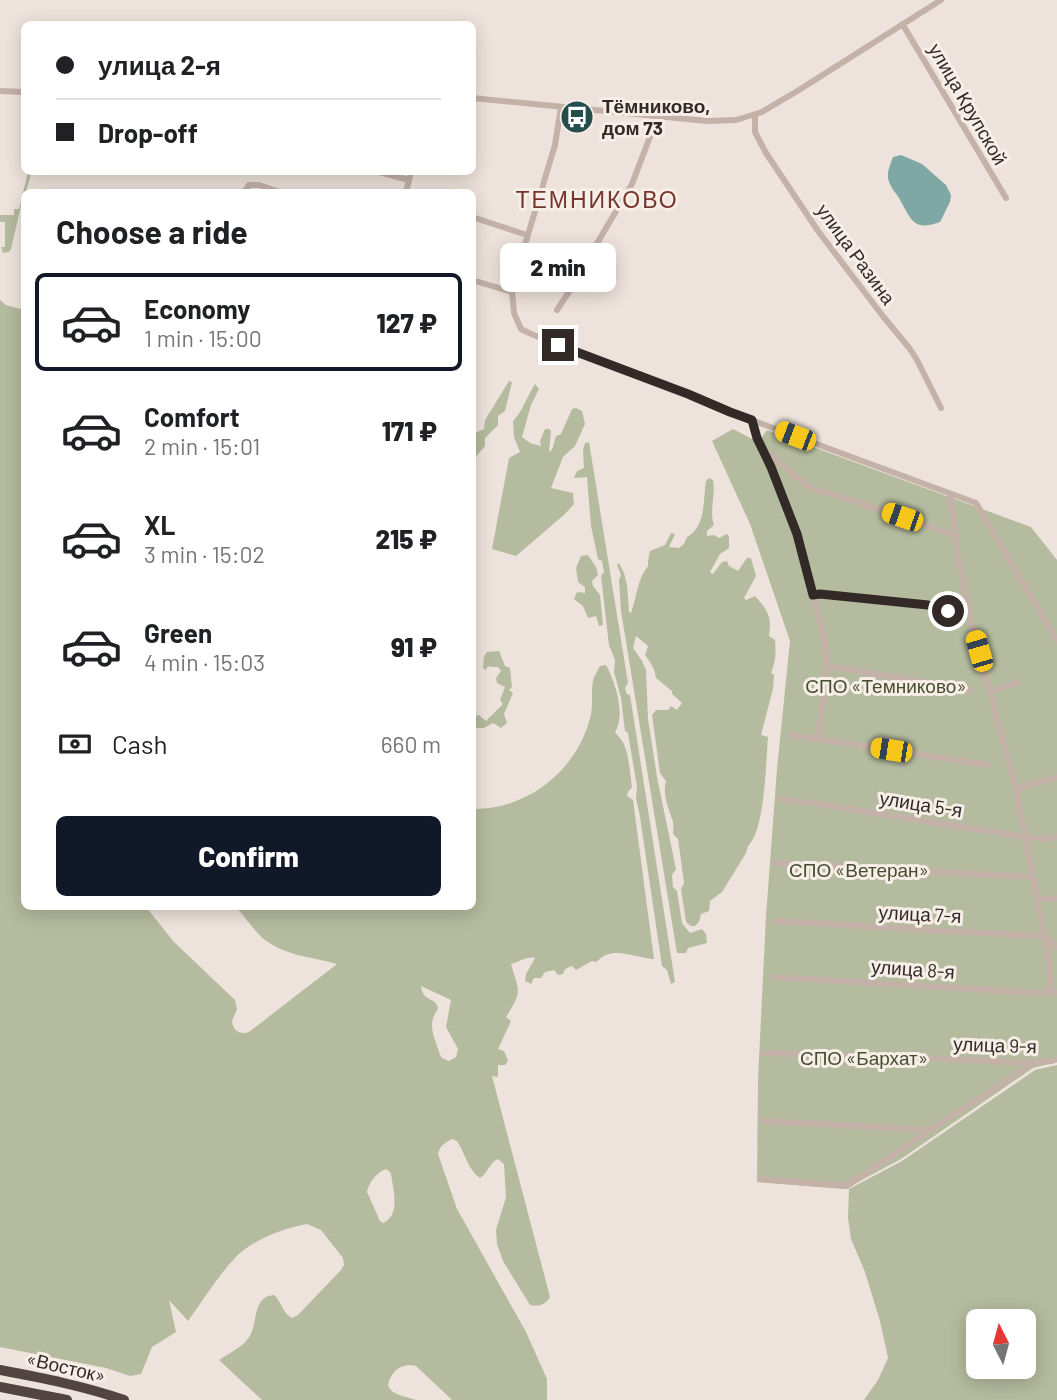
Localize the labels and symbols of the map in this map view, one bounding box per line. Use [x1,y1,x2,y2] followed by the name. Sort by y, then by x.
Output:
[924,39,1013,169] street label: улица Крупской
[602,94,710,139] place label: Тёмниково, дом 73
[558,98,596,136] bus stop icon: Тёмниково, дом 73
[515,185,679,213] district label: ТЕМНИКОВО
[812,199,901,309] street label: улица Разина
[500,244,616,292] callout: 2 min
[542,329,574,361] route end
[772,419,819,453] car
[879,500,926,534] car
[932,595,964,627] route start
[964,628,995,674] car
[805,674,967,697] park label: СПО «Темниково»
[869,736,914,764] car
[878,786,964,821] street label: улица 5-я
[789,858,929,881] park label: СПО «Ветеран»
[878,900,962,927] street label: улица 7-я
[870,954,956,983] street label: улица 8-я
[953,1032,1037,1057] street label: улица 9-я
[800,1046,928,1069] park label: СПО «Бархат»
[966,1309,1036,1379] north arrow
[24,1346,108,1387] street label: «Восток»

